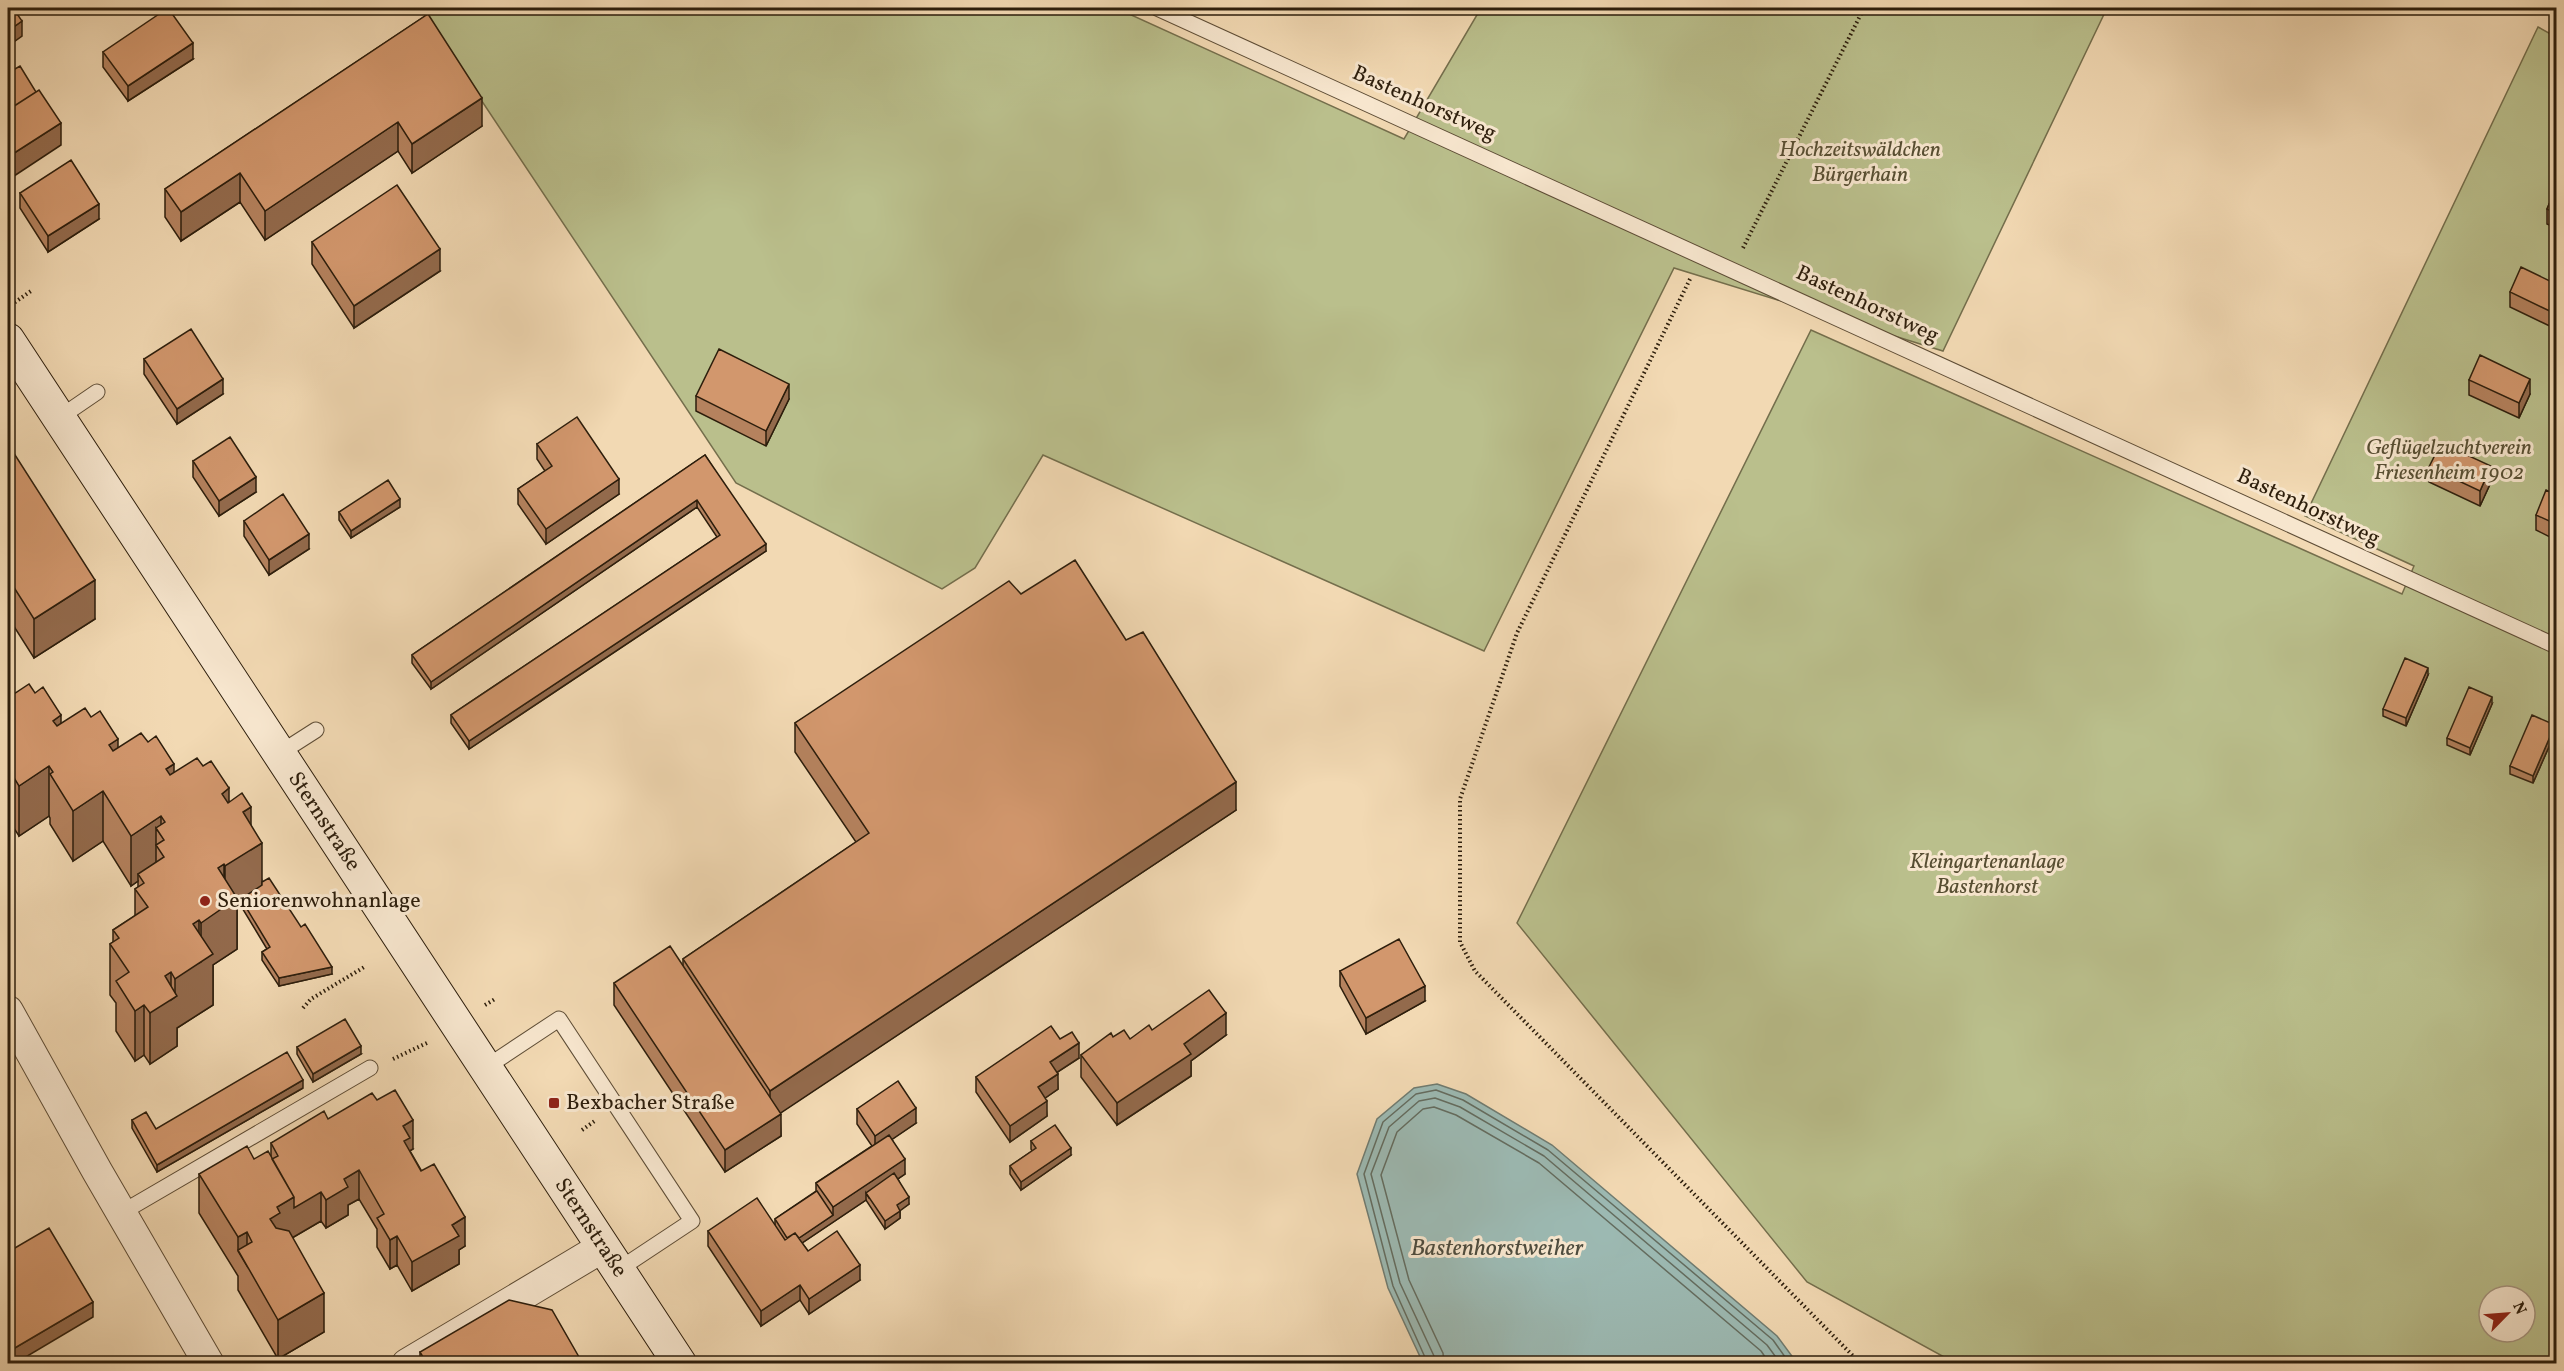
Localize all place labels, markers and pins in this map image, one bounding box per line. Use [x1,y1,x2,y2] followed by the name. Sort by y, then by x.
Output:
[217,886,421,917] place label: Seniorenwohnanlage
[198,894,212,908] marker: Seniorenwohnanlage
[566,1088,735,1119] place label: Bexbacher Straße
[547,1096,561,1110] marker: Bexbacher Straße

